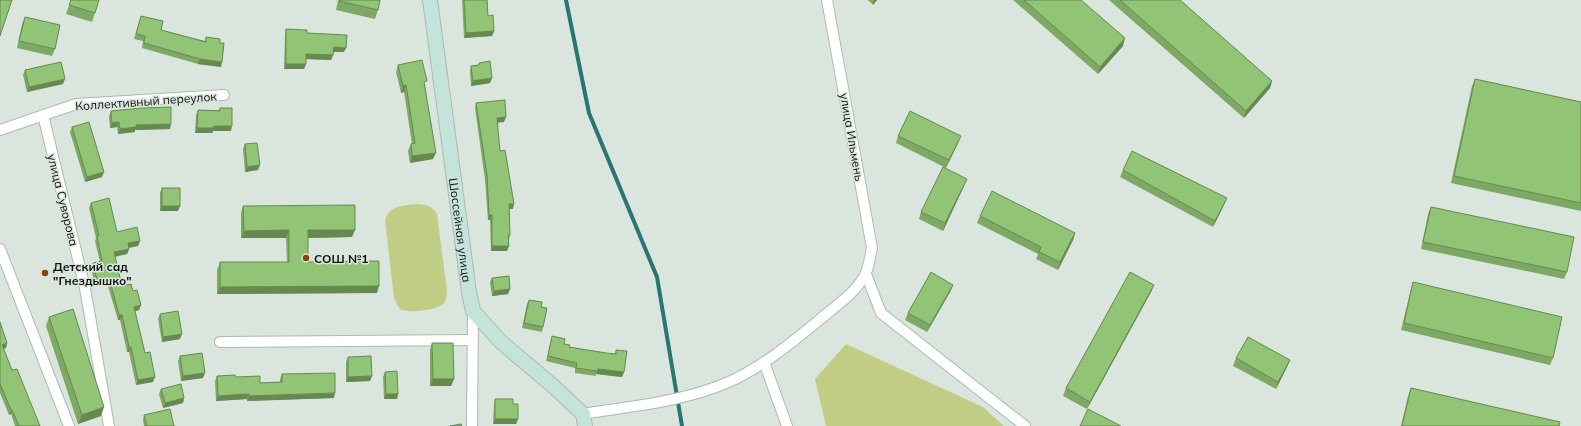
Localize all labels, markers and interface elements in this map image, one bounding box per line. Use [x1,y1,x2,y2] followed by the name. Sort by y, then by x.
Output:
[75,89,218,113] street label: Коллективный переулок
[837,92,867,183] street label: улица Ильмень
[44,152,82,248] street label: улица Суворова
[446,177,475,283] street label: Шоссейная улица
[314,251,369,266] place label: СОШ №1
[301,253,311,263] marker: СОШ №1
[53,259,132,288] place label: Детский сад "Гнездышко"
[40,268,50,278] marker: Детский сад "Гнездышко"

